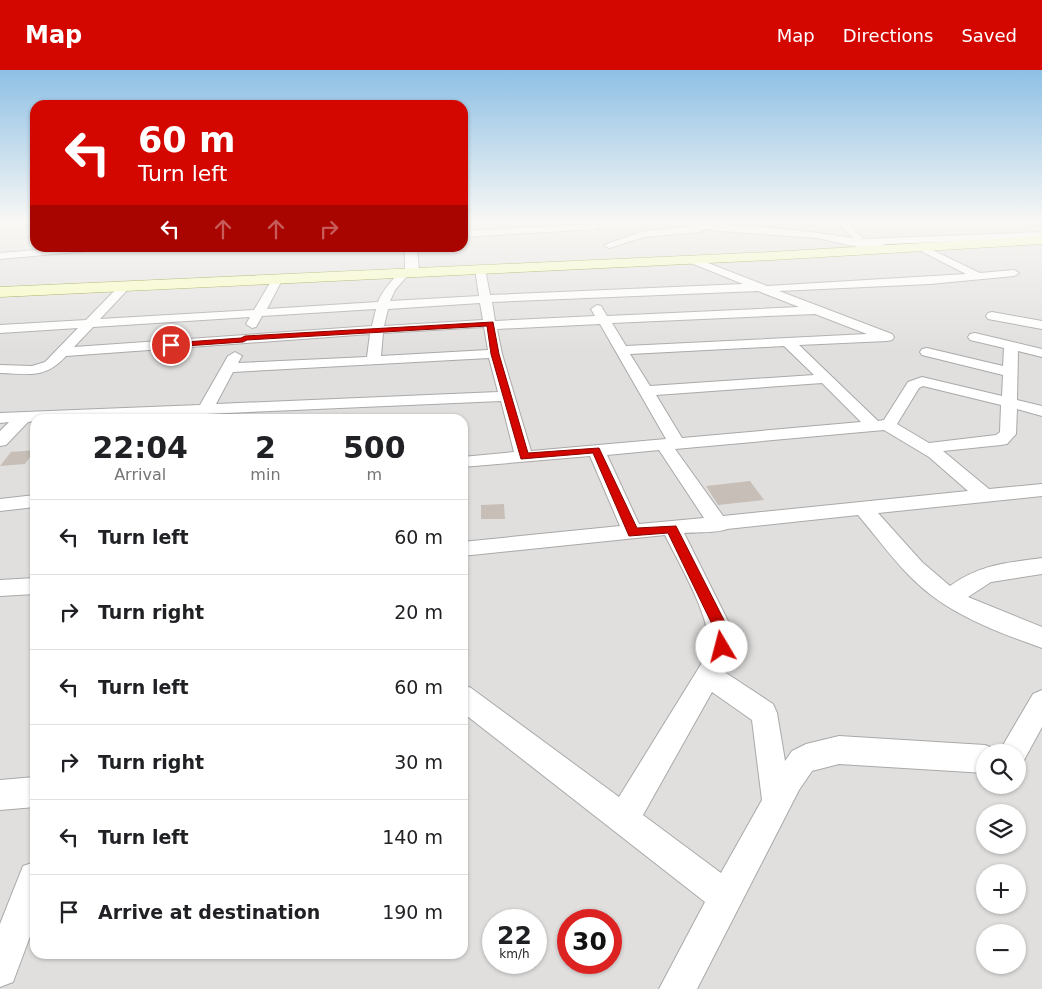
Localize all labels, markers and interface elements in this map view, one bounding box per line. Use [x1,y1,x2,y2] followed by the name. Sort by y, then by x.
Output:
[25,21,82,49] text: Map
[777,25,815,46] text: Map
[843,25,933,46] text: Directions
[961,25,1017,46] text: Saved
[55,120,120,185] icon: left
[138,120,235,160] text: 60 m
[138,161,227,186] text: Turn left
[156,215,184,243] icon: left
[209,215,237,243] icon: ahead
[262,215,290,243] icon: ahead
[315,215,343,243] icon: right
[150,324,192,366] pin
[157,331,185,359] icon: arrive
[92,430,188,465] text: 22:04
[255,430,276,465] text: 2
[343,430,406,465] text: 500
[114,465,166,484] text: Arrival
[250,465,281,484] text: min
[366,465,382,484] text: m
[55,523,83,551] icon: left
[98,526,189,548] text: Turn left
[394,526,443,548] text: 60 m
[55,598,83,626] icon: right
[98,601,204,623] text: Turn right
[394,601,443,623] text: 20 m
[695,620,747,672] position arrow
[55,673,83,701] icon: left
[98,676,189,698] text: Turn left
[394,676,443,698] text: 60 m
[976,744,1026,974] map controls
[976,744,1026,794] button: search
[55,748,83,776] icon: right
[98,751,204,773] text: Turn right
[394,751,443,773] text: 30 m
[976,804,1026,854] button: layers
[55,823,83,851] icon: left
[98,826,189,848] text: Turn left
[382,826,443,848] text: 140 m
[976,864,1026,914] button: +
[55,898,83,926] icon: arrive
[98,901,320,923] text: Arrive at destination
[382,901,443,923] text: 190 m
[557,909,622,974] speed limit sign: 30
[497,921,532,950] text: 22
[976,924,1026,974] button: −
[499,947,530,961] text: km/h

